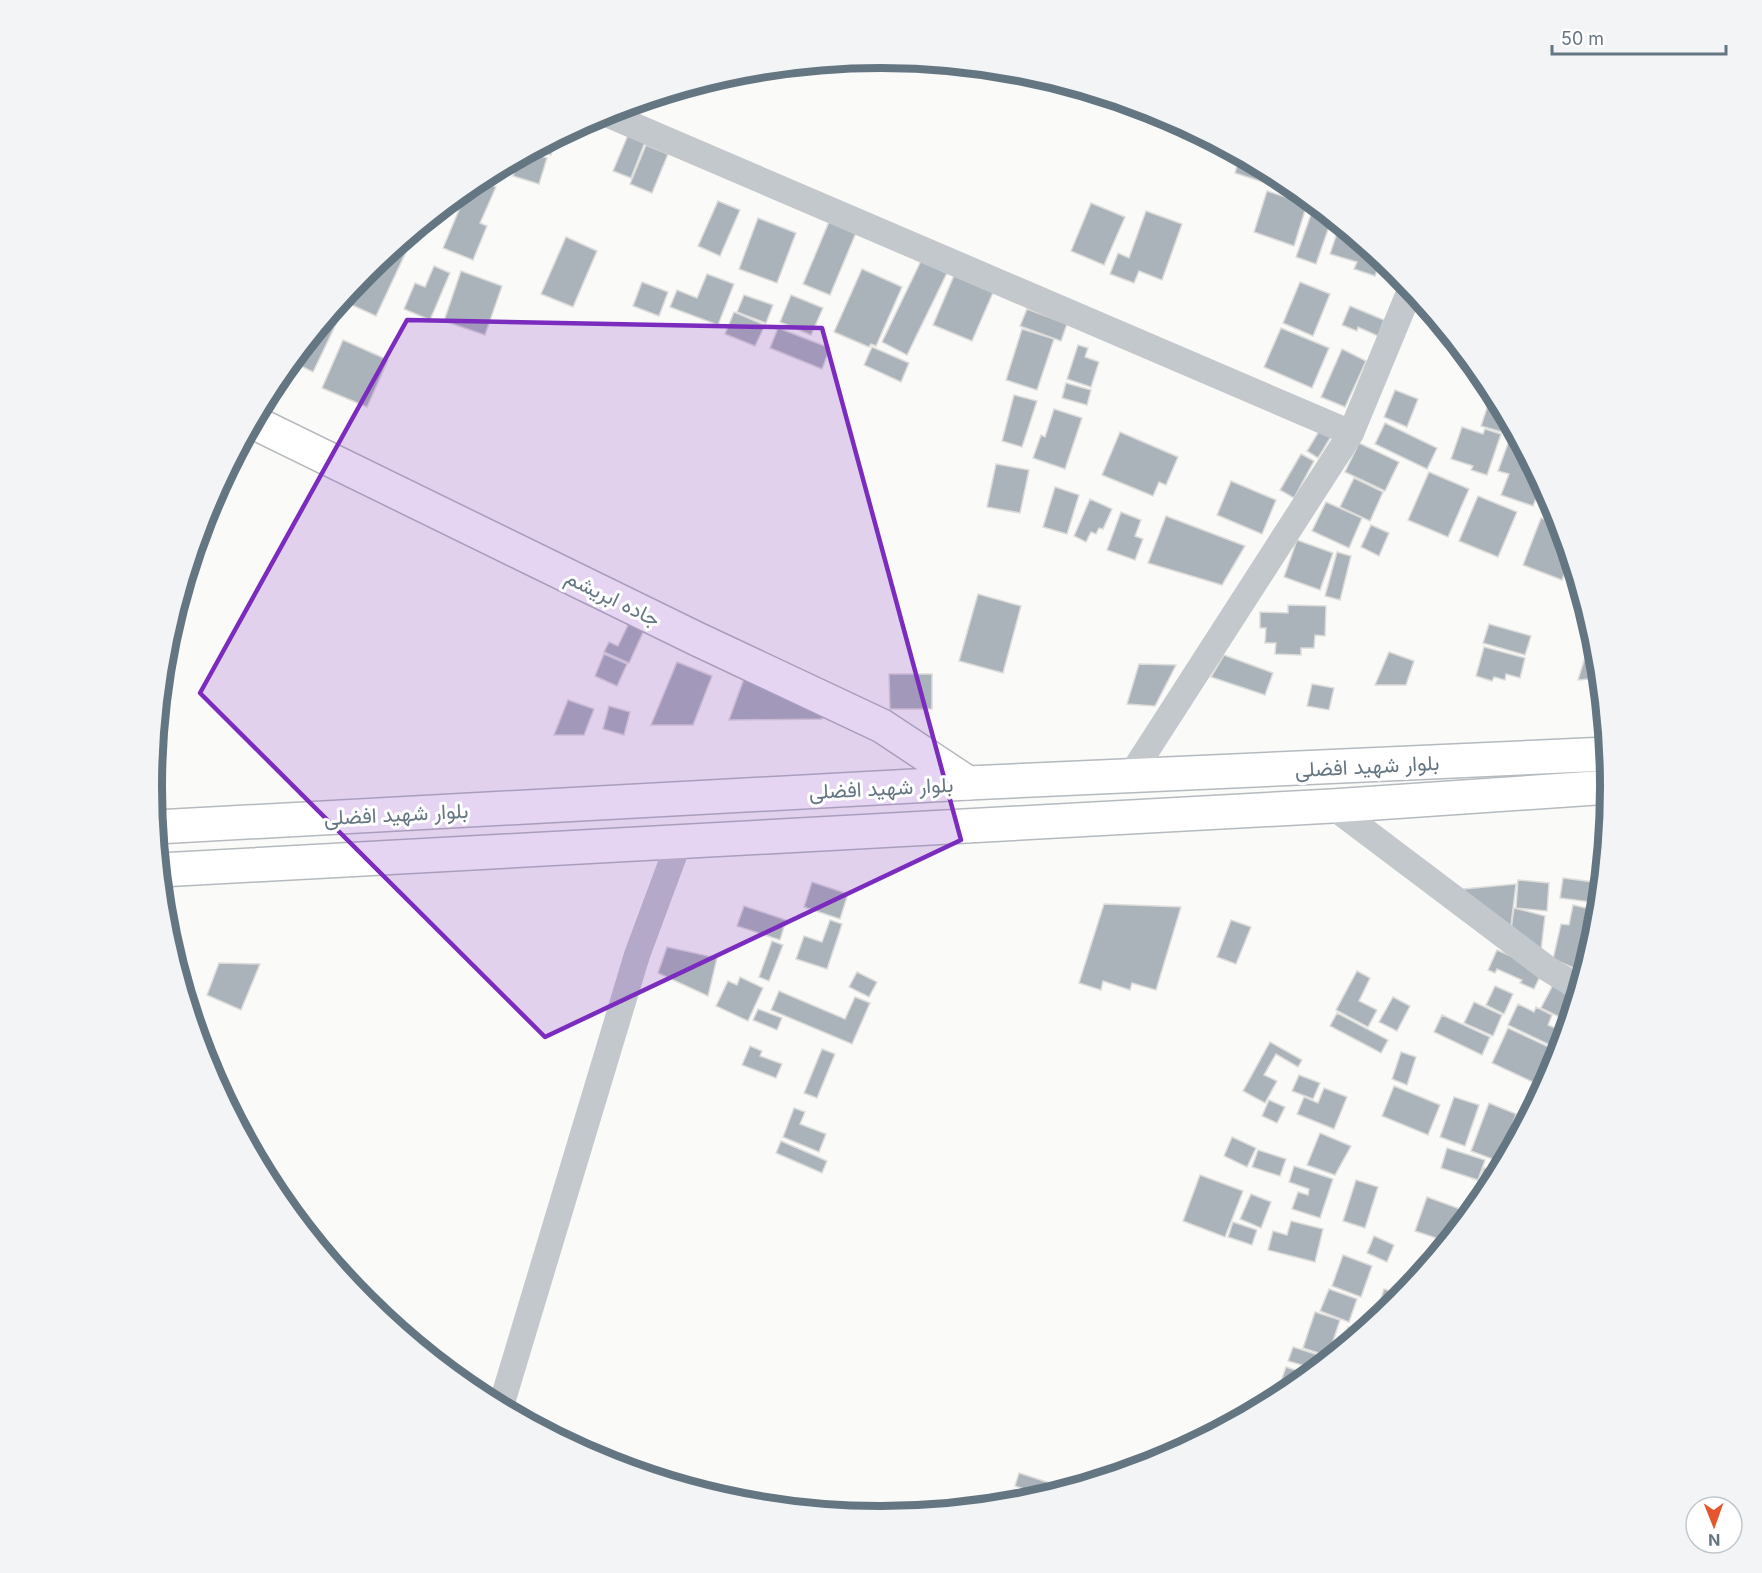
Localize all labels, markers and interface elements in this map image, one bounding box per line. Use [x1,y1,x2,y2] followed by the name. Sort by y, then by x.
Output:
[1552,18,1726,56] scale bar
[1561,28,1604,49] text: 50 m
[561,564,664,633] street label: جاده ابریشم
[1294,750,1440,783] street label: بلوار شهید افضلی
[808,772,954,805] street label: بلوار شهید افضلی
[323,798,469,831] street label: بلوار شهید افضلی
[1684,1495,1744,1555] north arrow
[1708,1530,1721,1550] text: N

